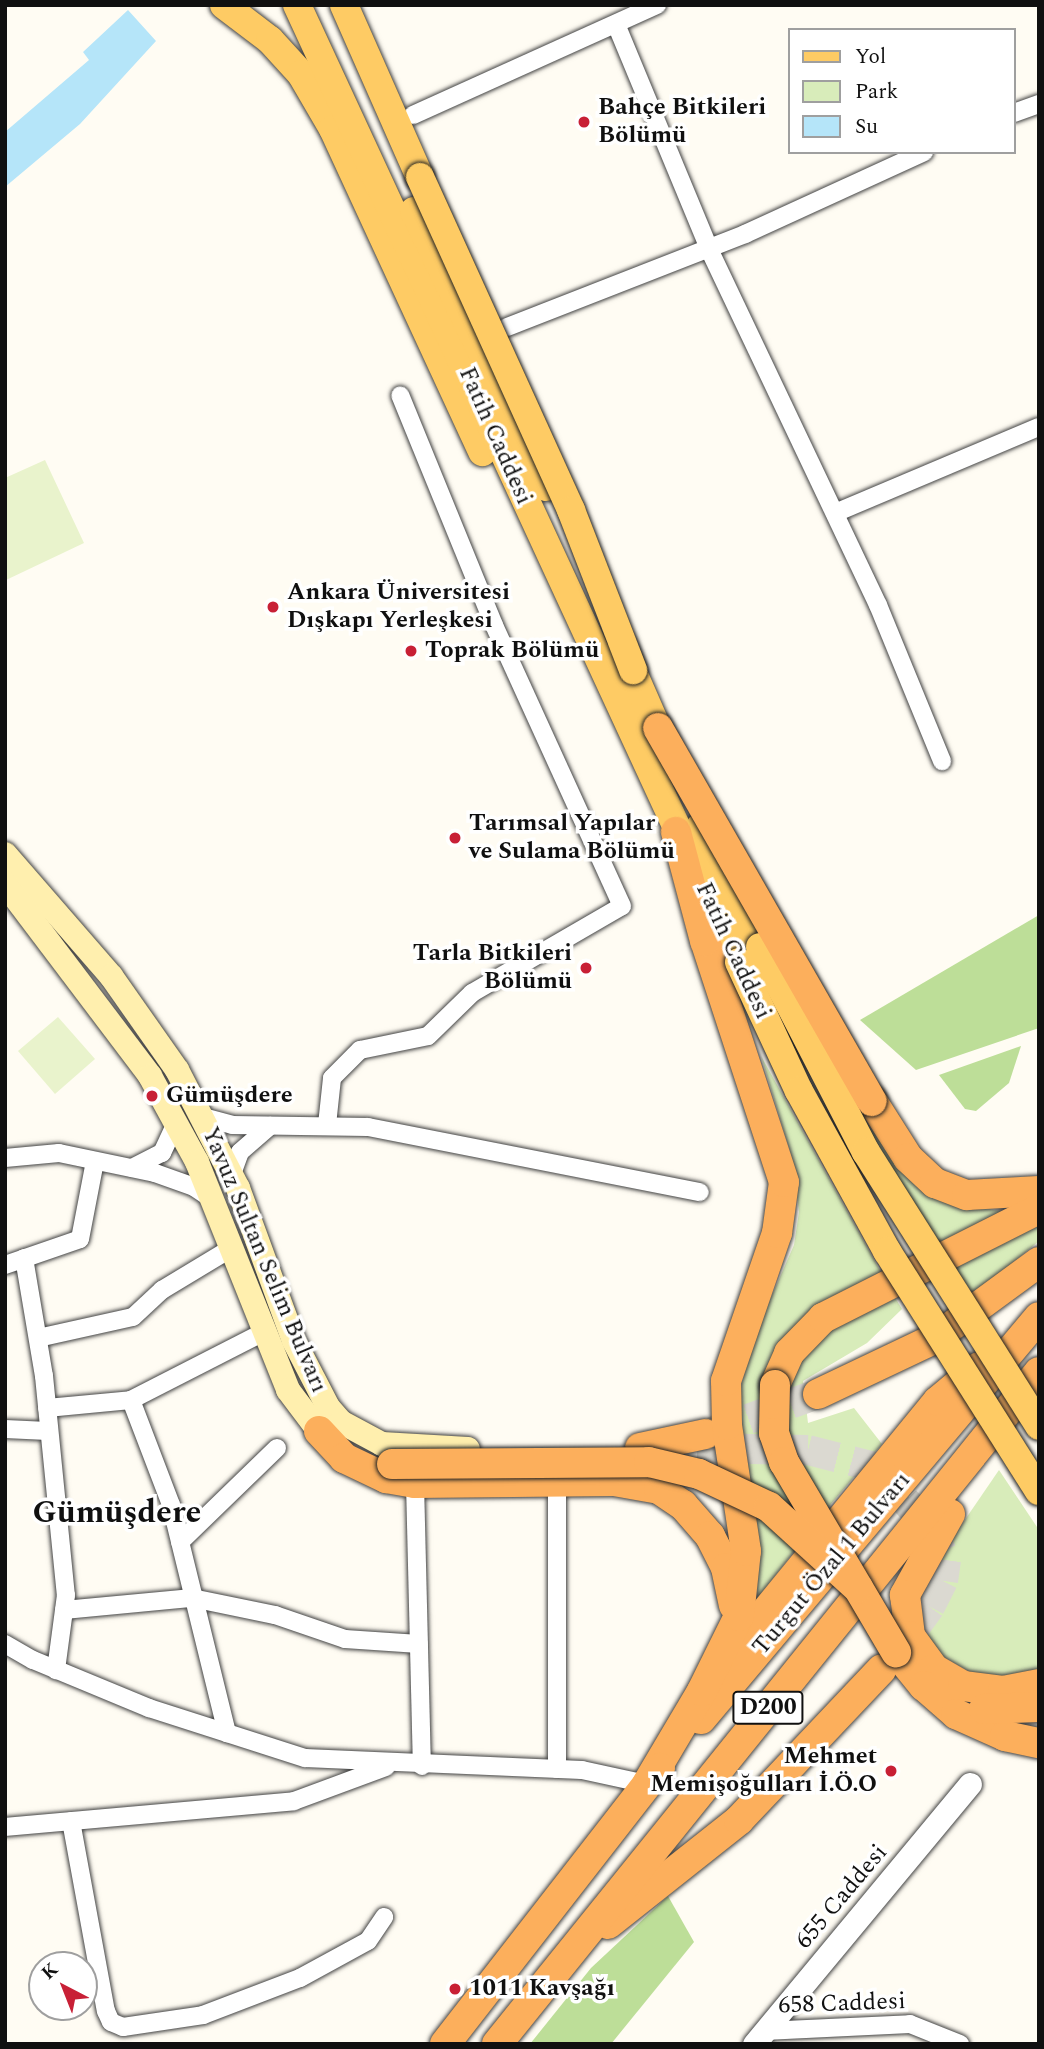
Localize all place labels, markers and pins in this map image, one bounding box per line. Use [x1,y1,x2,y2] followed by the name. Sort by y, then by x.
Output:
[598,94,766,150] place label: Bahçe Bitkileri Bölümü
[576,114,592,130] marker: Bahçe Bitkileri Bölümü
[287,579,510,635] place label: Ankara Üniversitesi Dışkapı Yerleşkesi
[265,599,281,615] marker: Ankara Üniversitesi Dışkapı Yerleşkesi
[425,637,599,665] place label: Toprak Bölümü
[403,643,419,659] marker: Toprak Bölümü
[469,810,675,866] place label: Tarımsal Yapılar ve Sulama Bölümü
[447,830,463,846] marker: Tarımsal Yapılar ve Sulama Bölümü
[413,940,572,996] place label: Tarla Bitkileri Bölümü
[578,960,594,976] marker: Tarla Bitkileri Bölümü
[166,1082,293,1110] place label: Gümüşdere
[144,1088,160,1104] marker: Gümüşdere
[650,1743,877,1799] place label: Mehmet Memişoğulları İ.Ö.O
[883,1763,899,1779] marker: Mehmet Memişoğulları İ.Ö.O
[469,1975,615,2003] place label: 1011 Kavşağı
[447,1981,463,1997] marker: 1011 Kavşağı

